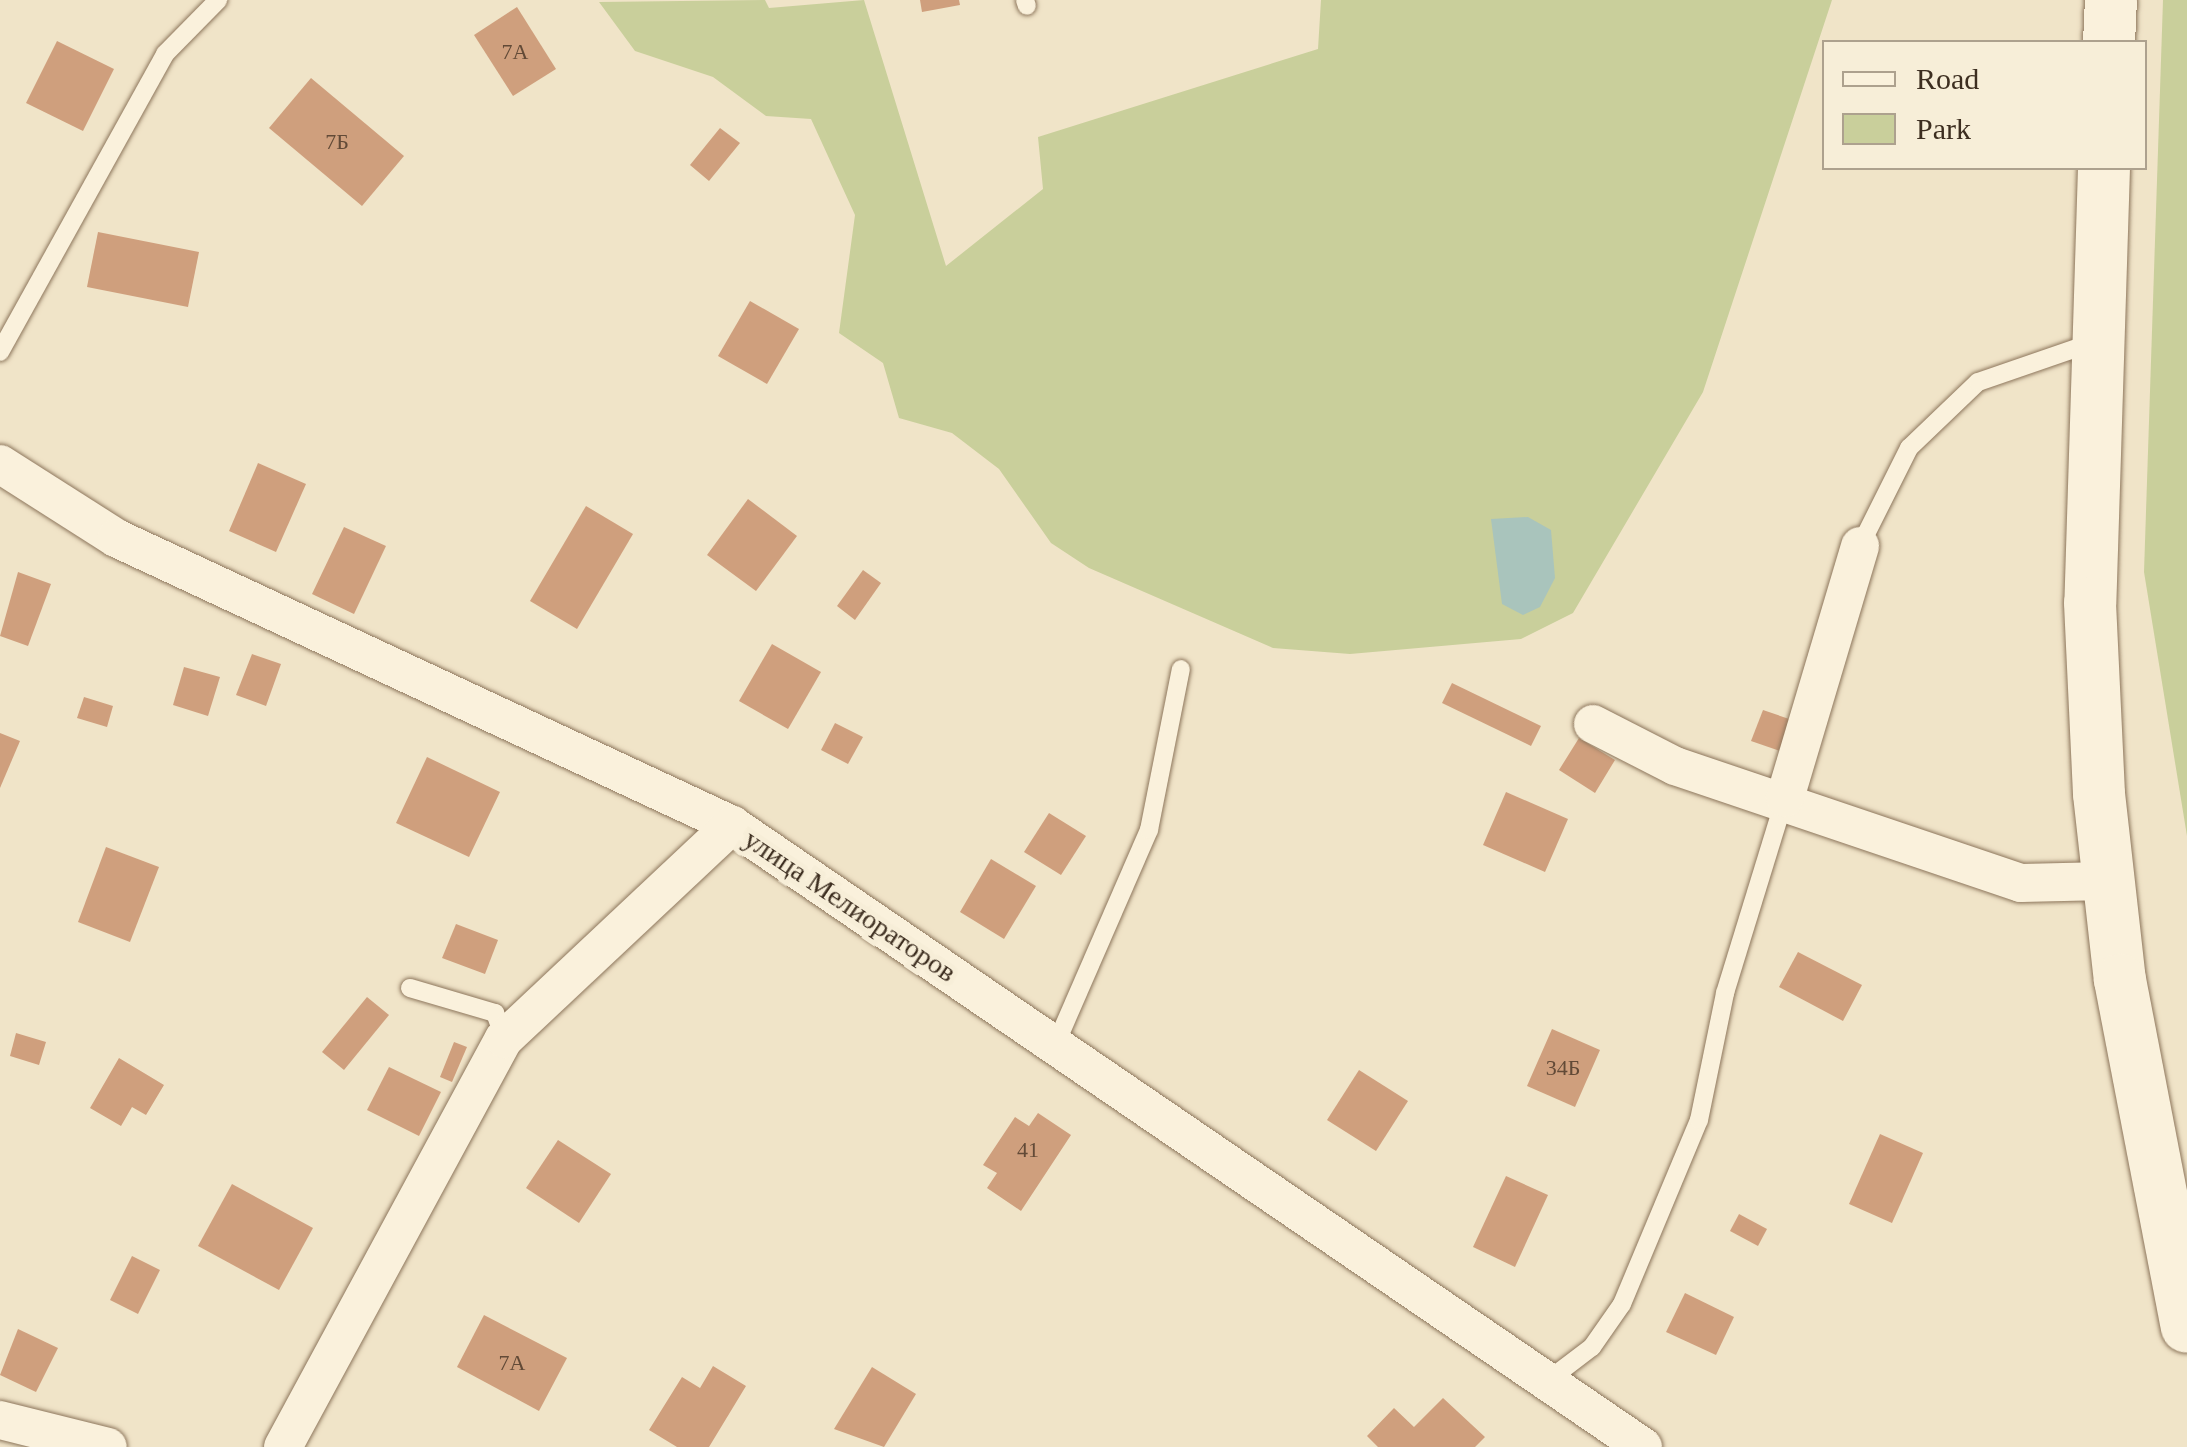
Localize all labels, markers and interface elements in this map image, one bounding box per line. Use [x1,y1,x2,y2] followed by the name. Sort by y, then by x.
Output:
[502,39,528,65] house number: 7А
[1822,40,2147,170] legend
[1916,62,1979,95] text: Road
[1916,112,1971,145] text: Park
[325,129,349,155] house number: 7Б
[737,822,963,990] street label: улица Мелиораторов
[1546,1055,1580,1081] house number: 34Б
[1017,1137,1039,1163] house number: 41
[499,1350,525,1376] house number: 7А

